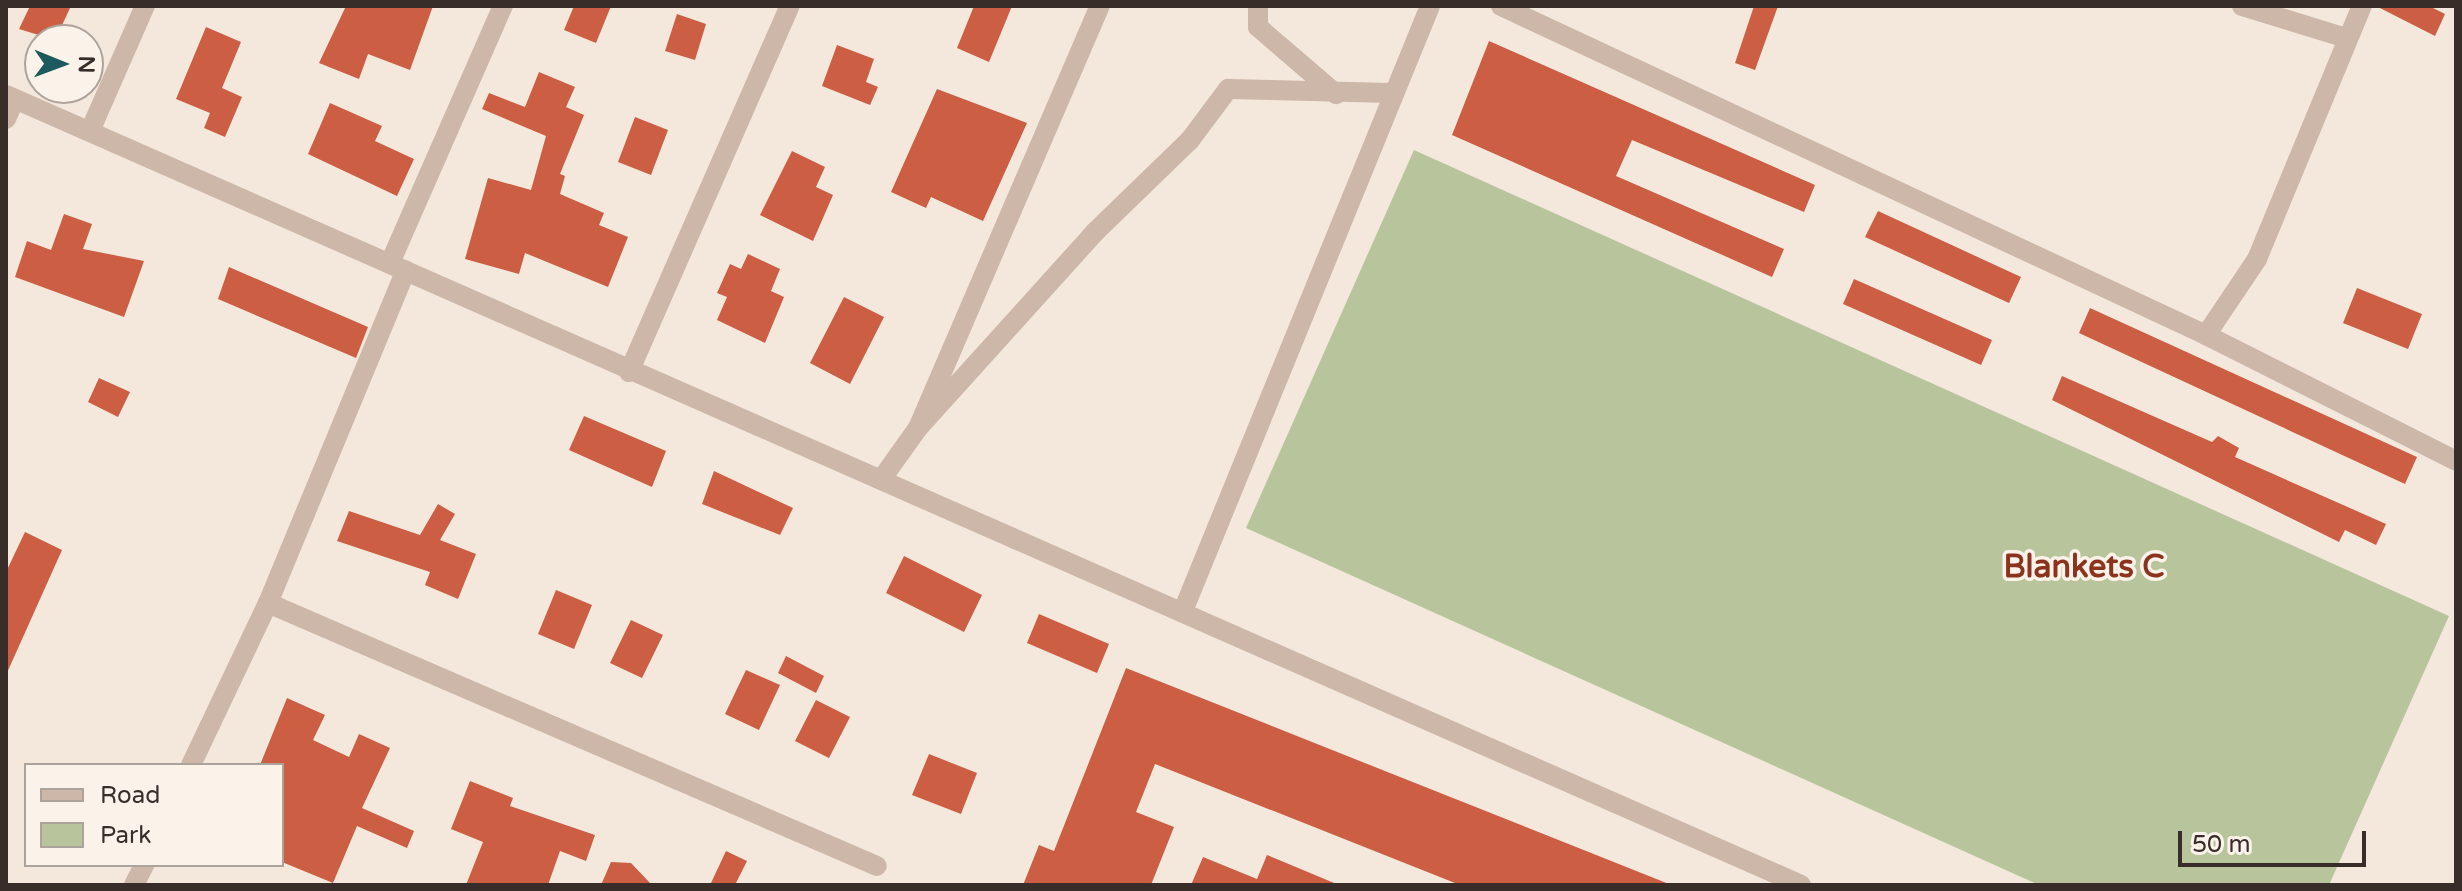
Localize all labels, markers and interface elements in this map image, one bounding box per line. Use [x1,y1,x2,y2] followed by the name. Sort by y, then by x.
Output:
[24,24,104,104] north arrow
[73,55,99,73] text: N
[2004,548,2164,586] district label: Blankets C
[24,763,284,867] legend
[100,781,160,810] text: Road
[2182,815,2370,865] scale bar
[100,821,151,850] text: Park
[2192,830,2250,859] text: 50 m

